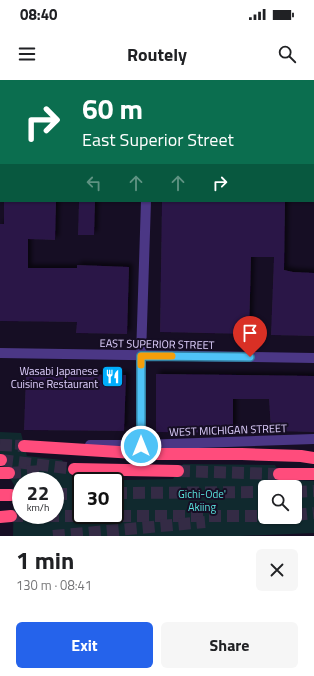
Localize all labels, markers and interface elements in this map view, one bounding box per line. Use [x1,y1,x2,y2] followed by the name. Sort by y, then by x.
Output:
[20,3,57,26] text: 08:40
[127,41,187,68] text: Routely
[16,43,38,65] icon: menu
[276,43,298,65] icon: search
[82,87,143,130] text: 60 m
[16,96,68,148] icon: right
[82,126,234,153] text: East Superior Street
[83,172,105,194] icon: left
[125,172,147,194] icon: ahead
[167,172,189,194] icon: ahead
[209,172,231,194] icon: right
[233,316,267,357] pin
[239,322,261,344] icon: arrive
[99,335,215,353] street label: EAST SUPERIOR STREET
[11,363,98,392] place label: Wasabi Japanese Cuisine Restaurant
[100,364,126,390] restaurant icon: Wasabi Japanese Cuisine Restaurant
[169,420,287,440] street label: WEST MICHIGAN STREET
[120,425,162,467] position arrow
[72,472,124,524] speed limit sign: 30
[27,477,49,508] text: 22
[258,480,302,524] map controls
[258,480,302,524] button: search
[178,486,226,515] park label: Gichi-Ode' Akiing
[27,500,49,515] text: km/h
[16,542,74,578] text: 1 min
[256,549,298,591] button: close
[16,575,92,595] text: 130 m · 08:41
[16,622,153,668] button: Exit
[161,622,298,668] button: Share

